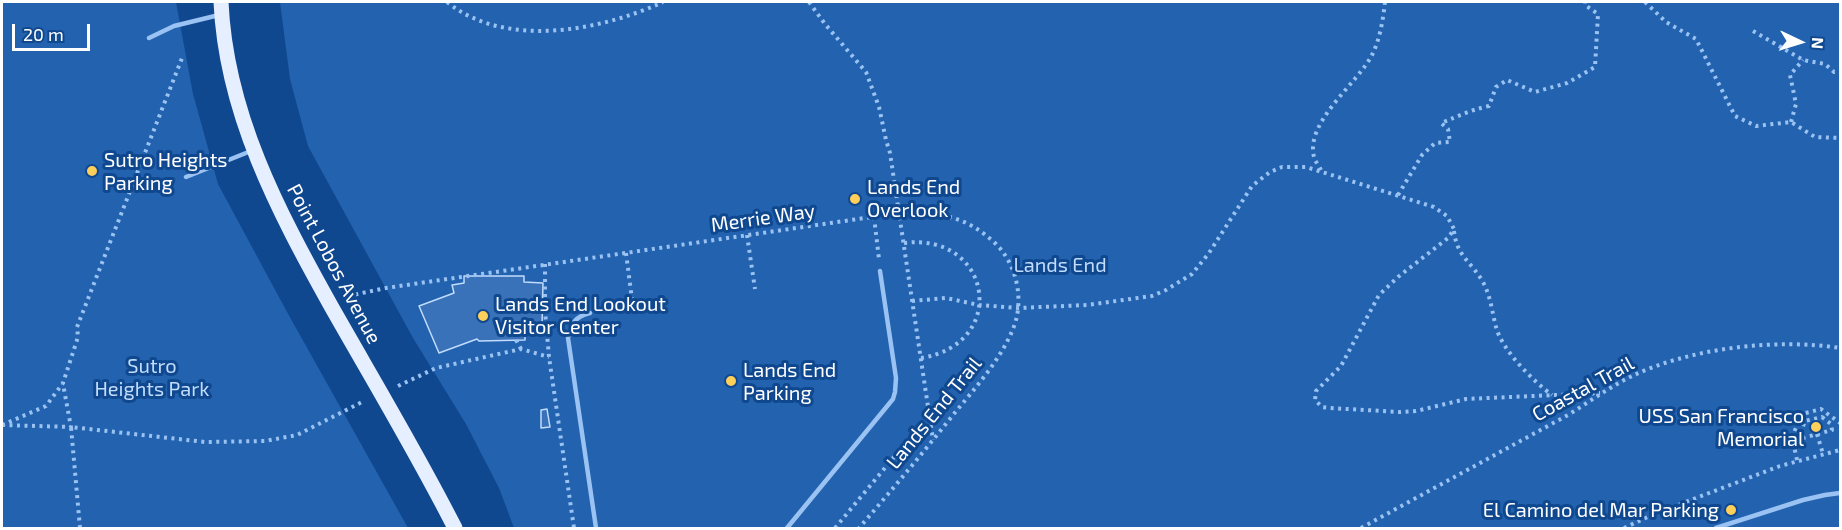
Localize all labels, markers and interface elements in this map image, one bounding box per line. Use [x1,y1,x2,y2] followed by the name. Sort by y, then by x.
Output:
[15,12,93,50] scale bar
[1770,12,1830,72] north arrow
[23,23,64,45] text: 20 m
[1809,37,1828,50] text: N
[104,148,227,195] place label: Sutro Heights Parking
[85,164,99,178] marker: Sutro Heights Parking
[867,175,960,222] place label: Lands End Overlook
[282,180,386,348] street label: Point Lobos Avenue
[848,192,862,206] marker: Lands End Overlook
[709,199,817,237] street label: Merrie Way
[1013,253,1107,277] park label: Lands End
[495,292,666,339] place label: Lands End Lookout Visitor Center
[476,309,490,323] marker: Lands End Lookout Visitor Center
[1528,351,1638,427] street label: Coastal Trail
[881,352,987,474] street label: Lands End Trail
[95,354,209,401] park label: Sutro Heights Park
[743,358,836,405] place label: Lands End Parking
[724,374,738,388] marker: Lands End Parking
[1639,404,1804,451] place label: USS San Francisco Memorial
[1809,420,1823,434] marker: USS San Francisco Memorial
[1483,498,1719,522] place label: El Camino del Mar Parking
[1724,503,1738,517] marker: El Camino del Mar Parking

